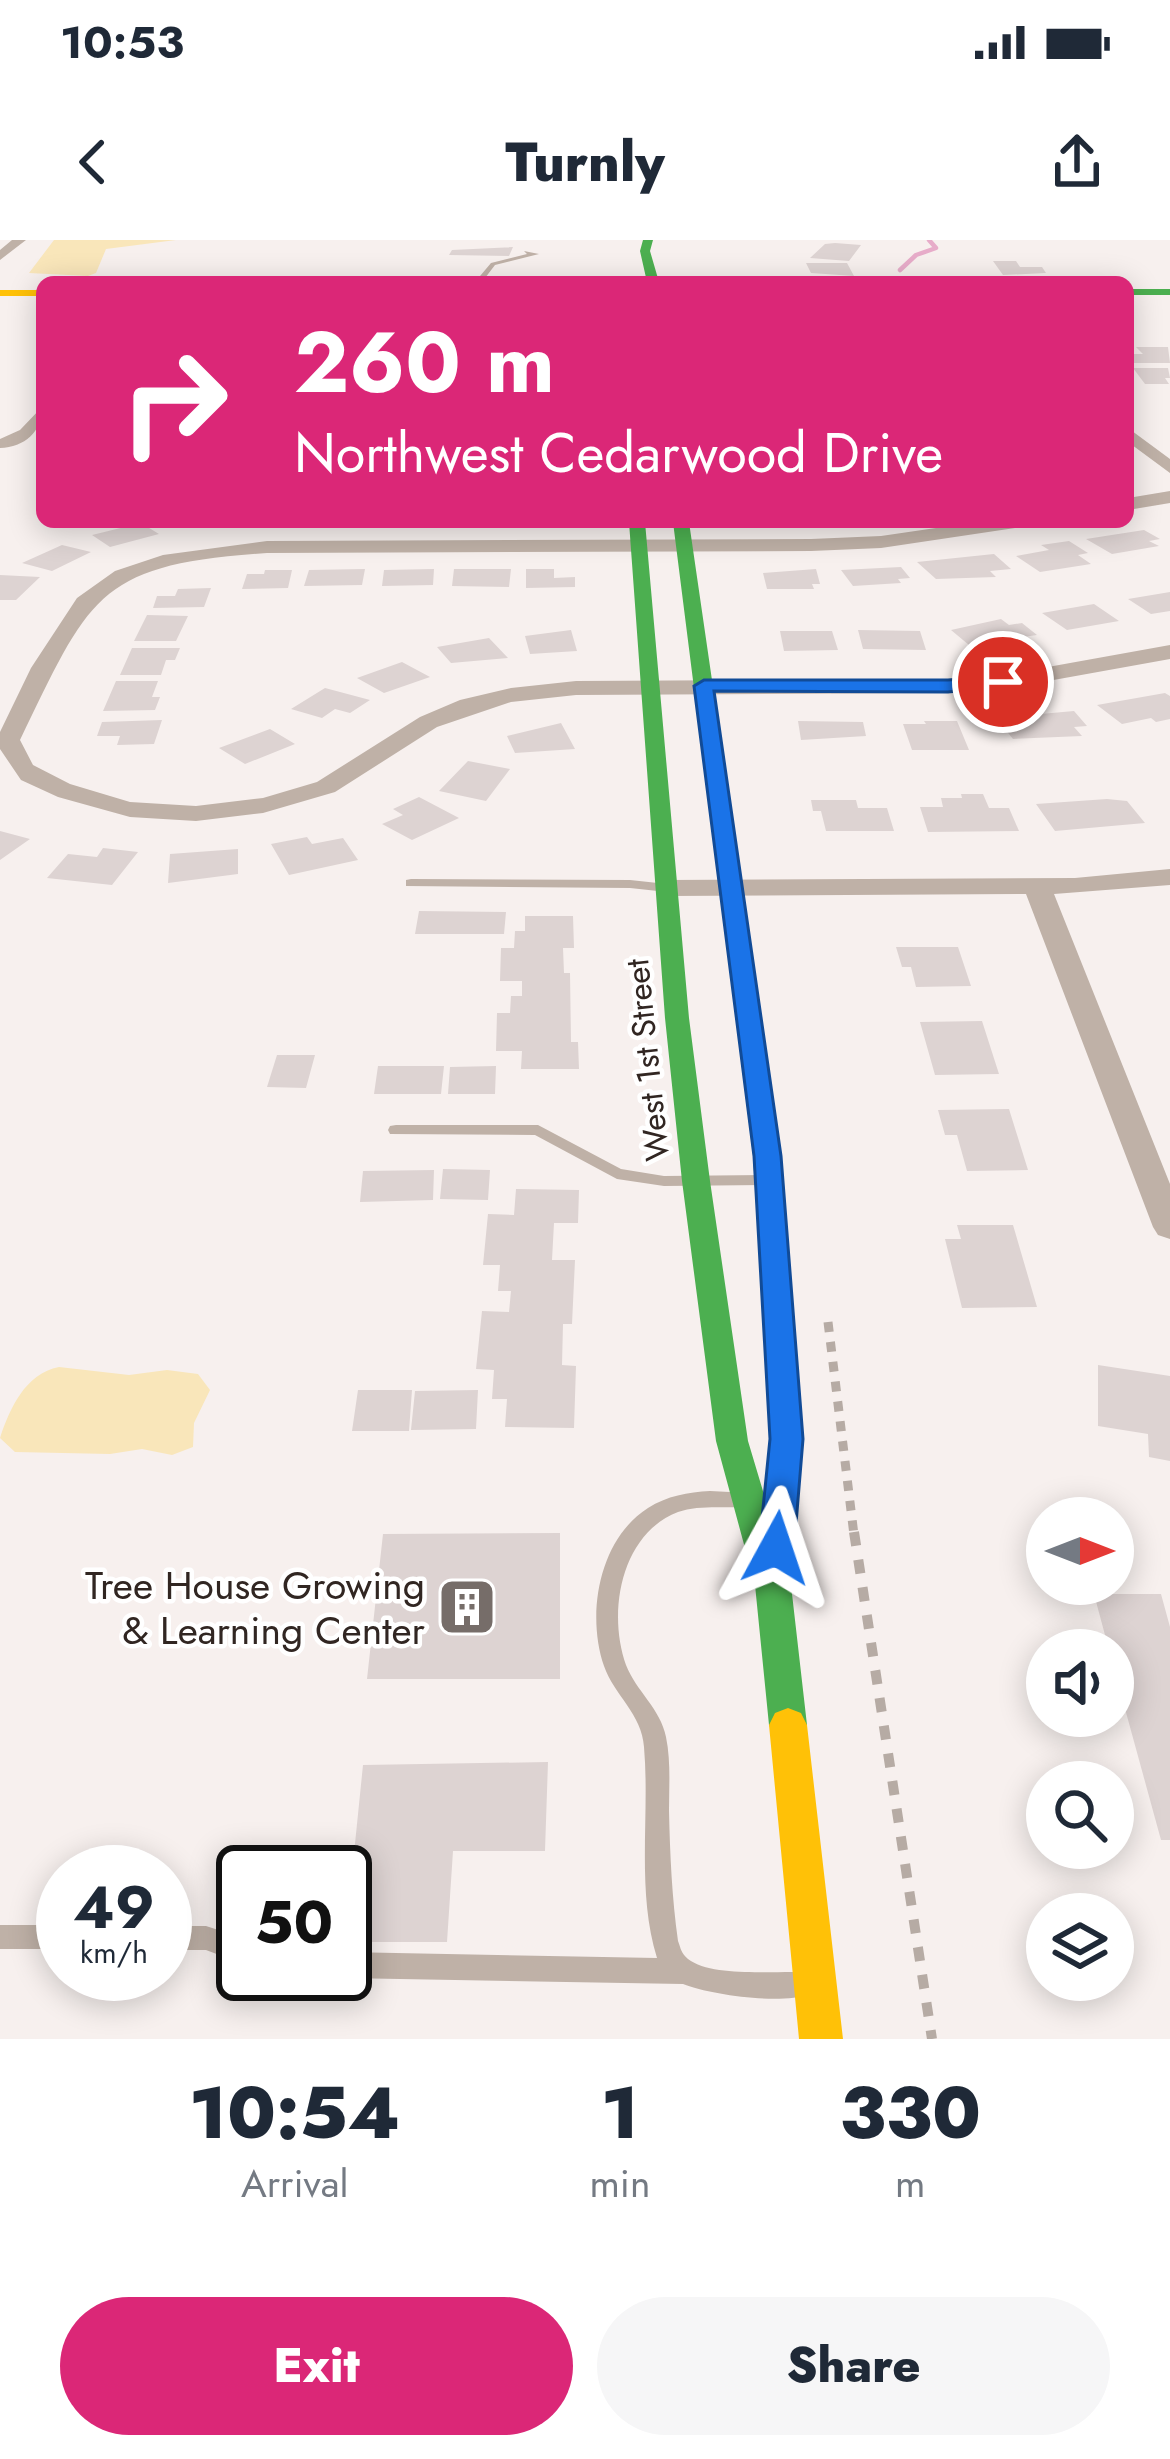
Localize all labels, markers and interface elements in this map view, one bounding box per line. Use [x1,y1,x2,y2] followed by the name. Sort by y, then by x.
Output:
[60,10,184,75] text: 10:53
[505,123,665,201] text: Turnly
[60,129,126,195] icon: back
[1044,129,1110,195] icon: share
[294,302,555,424] text: 260 m
[96,324,252,480] icon: right
[294,414,943,492] text: Northwest Cedarwood Drive
[952,631,1054,733] pin
[970,649,1036,715] icon: arrive
[613,957,681,1163] street label: West 1st Street
[713,1485,839,1611] position arrow
[1026,1497,1134,1605] north arrow
[1026,1497,1134,2001] map controls
[85,1557,426,1659] place label: Tree House Growing & Learning Center
[436,1576,498,1638] building icon: Tree House Growing & Learning Center
[1026,1629,1134,1737] button: sound
[1026,1761,1134,1869] button: search
[216,1845,372,2001] speed limit sign: 50
[73,1864,155,1951] text: 49
[1026,1893,1134,2001] button: layers
[80,1931,148,1974] text: km/h
[189,2061,400,2165] text: 10:54
[601,2061,639,2165] text: 1
[839,2061,981,2165] text: 330
[241,2155,348,2212] text: Arrival
[589,2155,650,2212] text: min
[895,2155,925,2212] text: m
[60,2297,573,2435] button: Exit
[597,2297,1110,2435] button: Share

